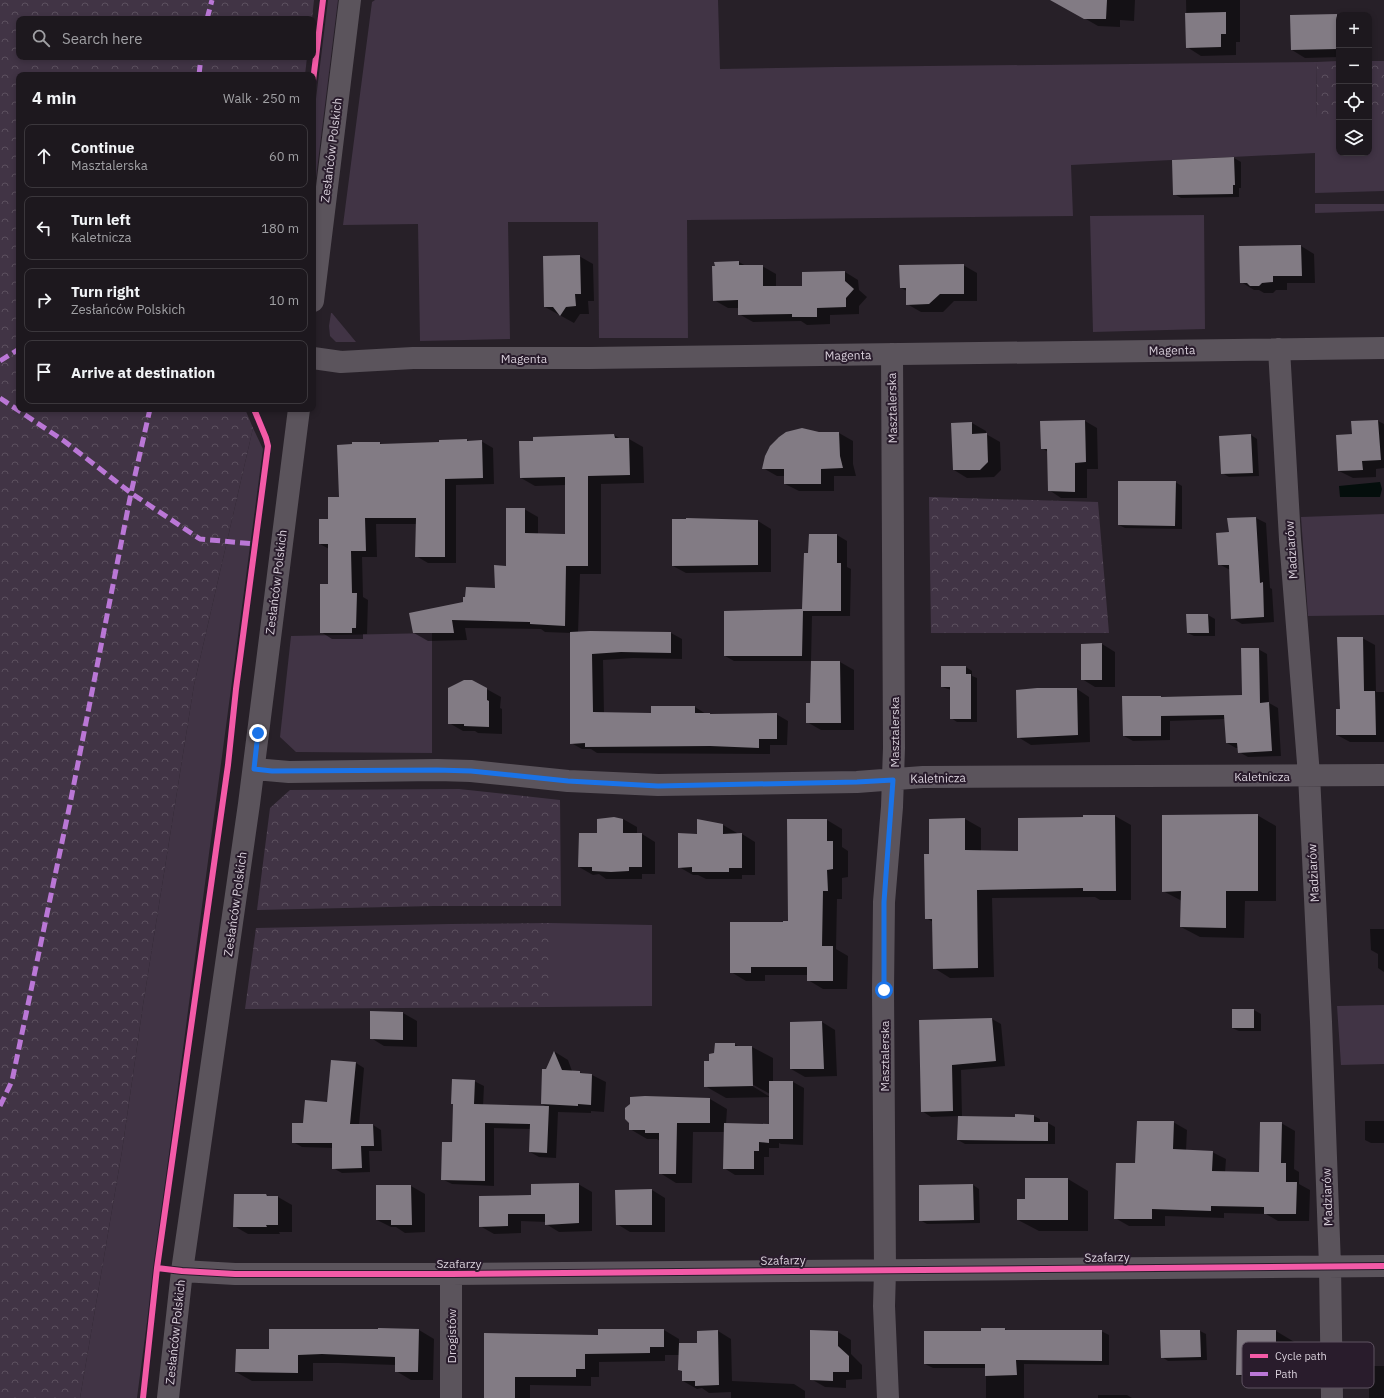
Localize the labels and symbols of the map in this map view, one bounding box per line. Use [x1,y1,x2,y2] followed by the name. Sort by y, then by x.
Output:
[317,97,345,203] street label: Zesłańców Polskich
[1149,342,1196,358] street label: Magenta
[825,347,872,363] street label: Magenta
[501,351,548,366] street label: Magenta
[884,372,900,444] street label: Masztalerska
[1281,520,1301,580] street label: Madziarów
[262,529,290,635] street label: Zesłańców Polskich
[887,696,902,767] street label: Masztalerska
[249,724,267,742] route end
[1234,769,1290,784] street label: Kaletnicza
[910,770,967,786] street label: Kaletnicza
[1304,843,1322,903] street label: Madziarów
[220,851,250,957] street label: Zesłańców Polskich
[875,981,893,999] route start
[877,1020,892,1091] street label: Masztalerska
[1318,1168,1336,1226] street label: Madziarów
[1084,1249,1130,1265] street label: Szafarzy
[760,1252,806,1268] street label: Szafarzy
[436,1256,482,1271] street label: Szafarzy
[162,1279,188,1385] street label: Zesłańców Polskich
[444,1309,459,1363] street label: Drogistów
[1242,1342,1374,1388] legend
[1275,1349,1327,1363] text: Cycle path
[1275,1367,1298,1381] text: Path

